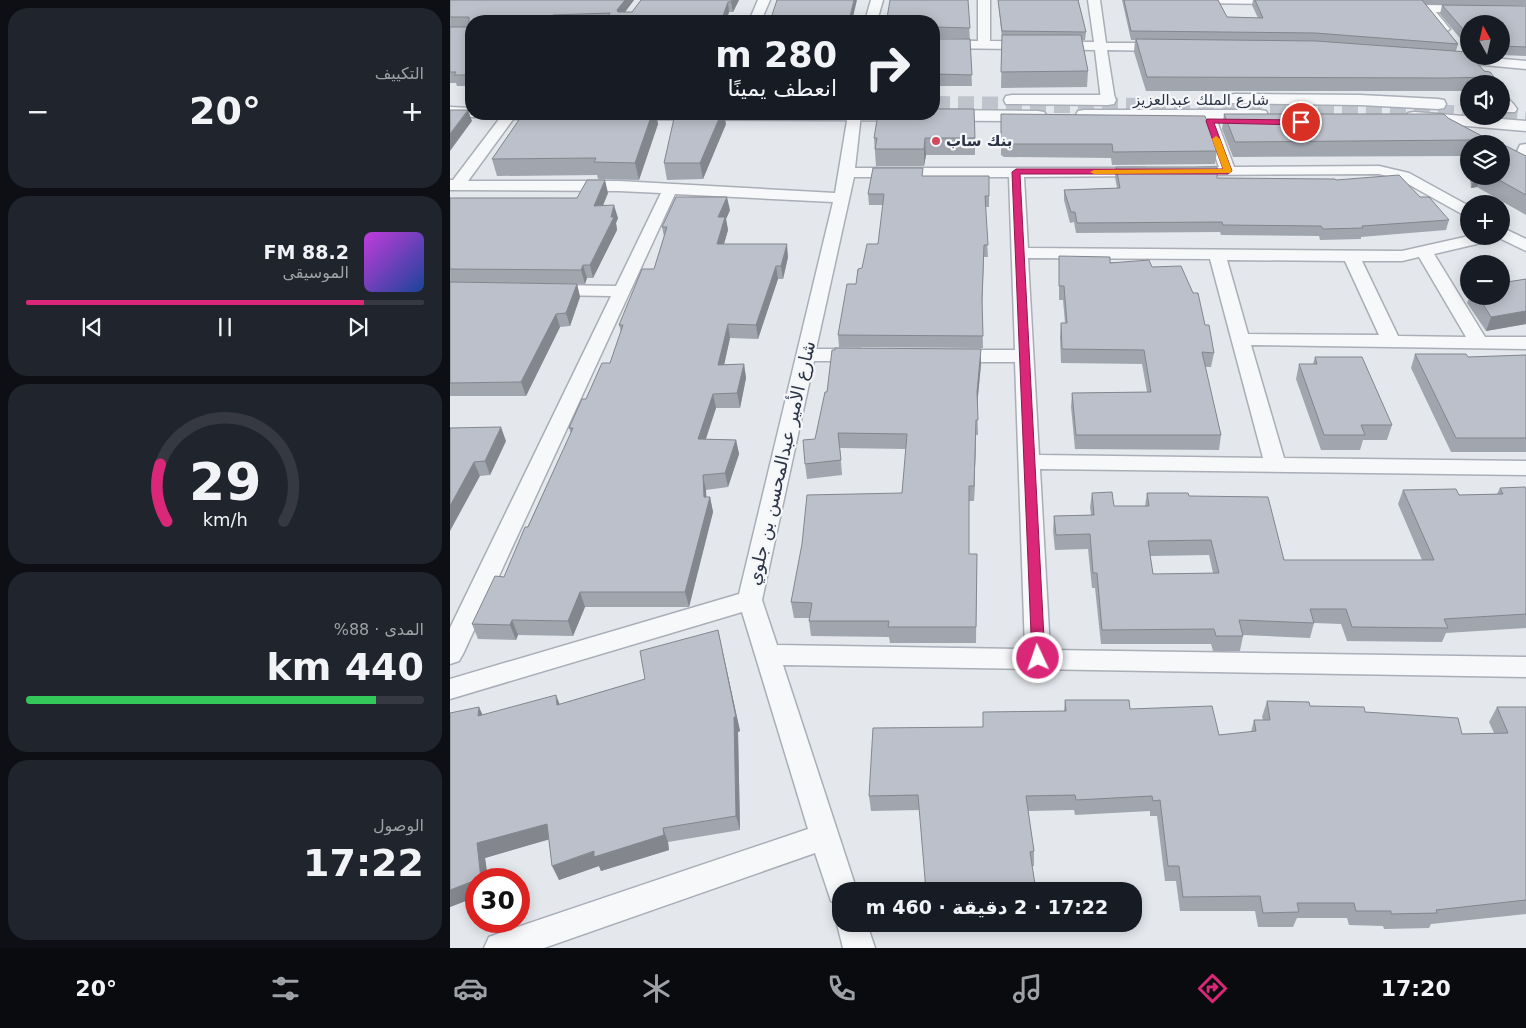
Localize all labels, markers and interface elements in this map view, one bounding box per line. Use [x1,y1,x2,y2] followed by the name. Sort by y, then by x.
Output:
[1460,15,1510,65] north arrow
[1460,15,1510,305] map controls
[715,35,837,75] text: 280 m
[855,35,920,100] icon: right
[375,64,424,83] text: التكييف
[1460,75,1510,125] button: sound
[728,76,837,101] text: انعطف يمينًا
[189,89,261,133] text: 20°
[1132,91,1269,109] street label: شارع الملك عبدالعزيز
[26,95,49,128] text: −
[401,95,424,128] text: +
[1280,101,1322,143] pin
[1287,108,1315,136] icon: arrive
[946,132,1012,150] place label: بنك ساب
[930,135,942,147] marker: بنك ساب
[1460,135,1510,185] button: layers
[1460,195,1510,245] button: +
[264,241,349,263] text: 88.2 FM
[1460,255,1510,305] button: −
[283,263,349,282] text: الموسيقى
[78,313,106,341] icon: previous
[211,313,239,341] icon: pause
[344,313,372,341] icon: next
[743,339,820,587] street label: شارع الأمير عبدالمحسن بن جلوي
[189,452,261,512] text: 29
[202,509,248,530] text: km/h
[334,620,424,639] text: المدى · 88%
[1011,631,1063,683] position arrow
[267,645,424,689] text: 440 km
[373,816,424,835] text: الوصول
[303,841,424,885] text: 17:22
[465,868,530,933] speed limit sign: 30
[866,896,1108,918] text: 17:22 · 2 دقيقة · 460 m
[268,971,303,1006] icon: filters
[453,971,488,1006] icon: car
[639,971,674,1006] icon: climate
[824,971,859,1006] icon: phone
[1010,971,1045,1006] icon: music
[1195,971,1230,1006] icon: directions
[75,976,117,1001] text: 20°
[1381,976,1451,1001] text: 17:20

